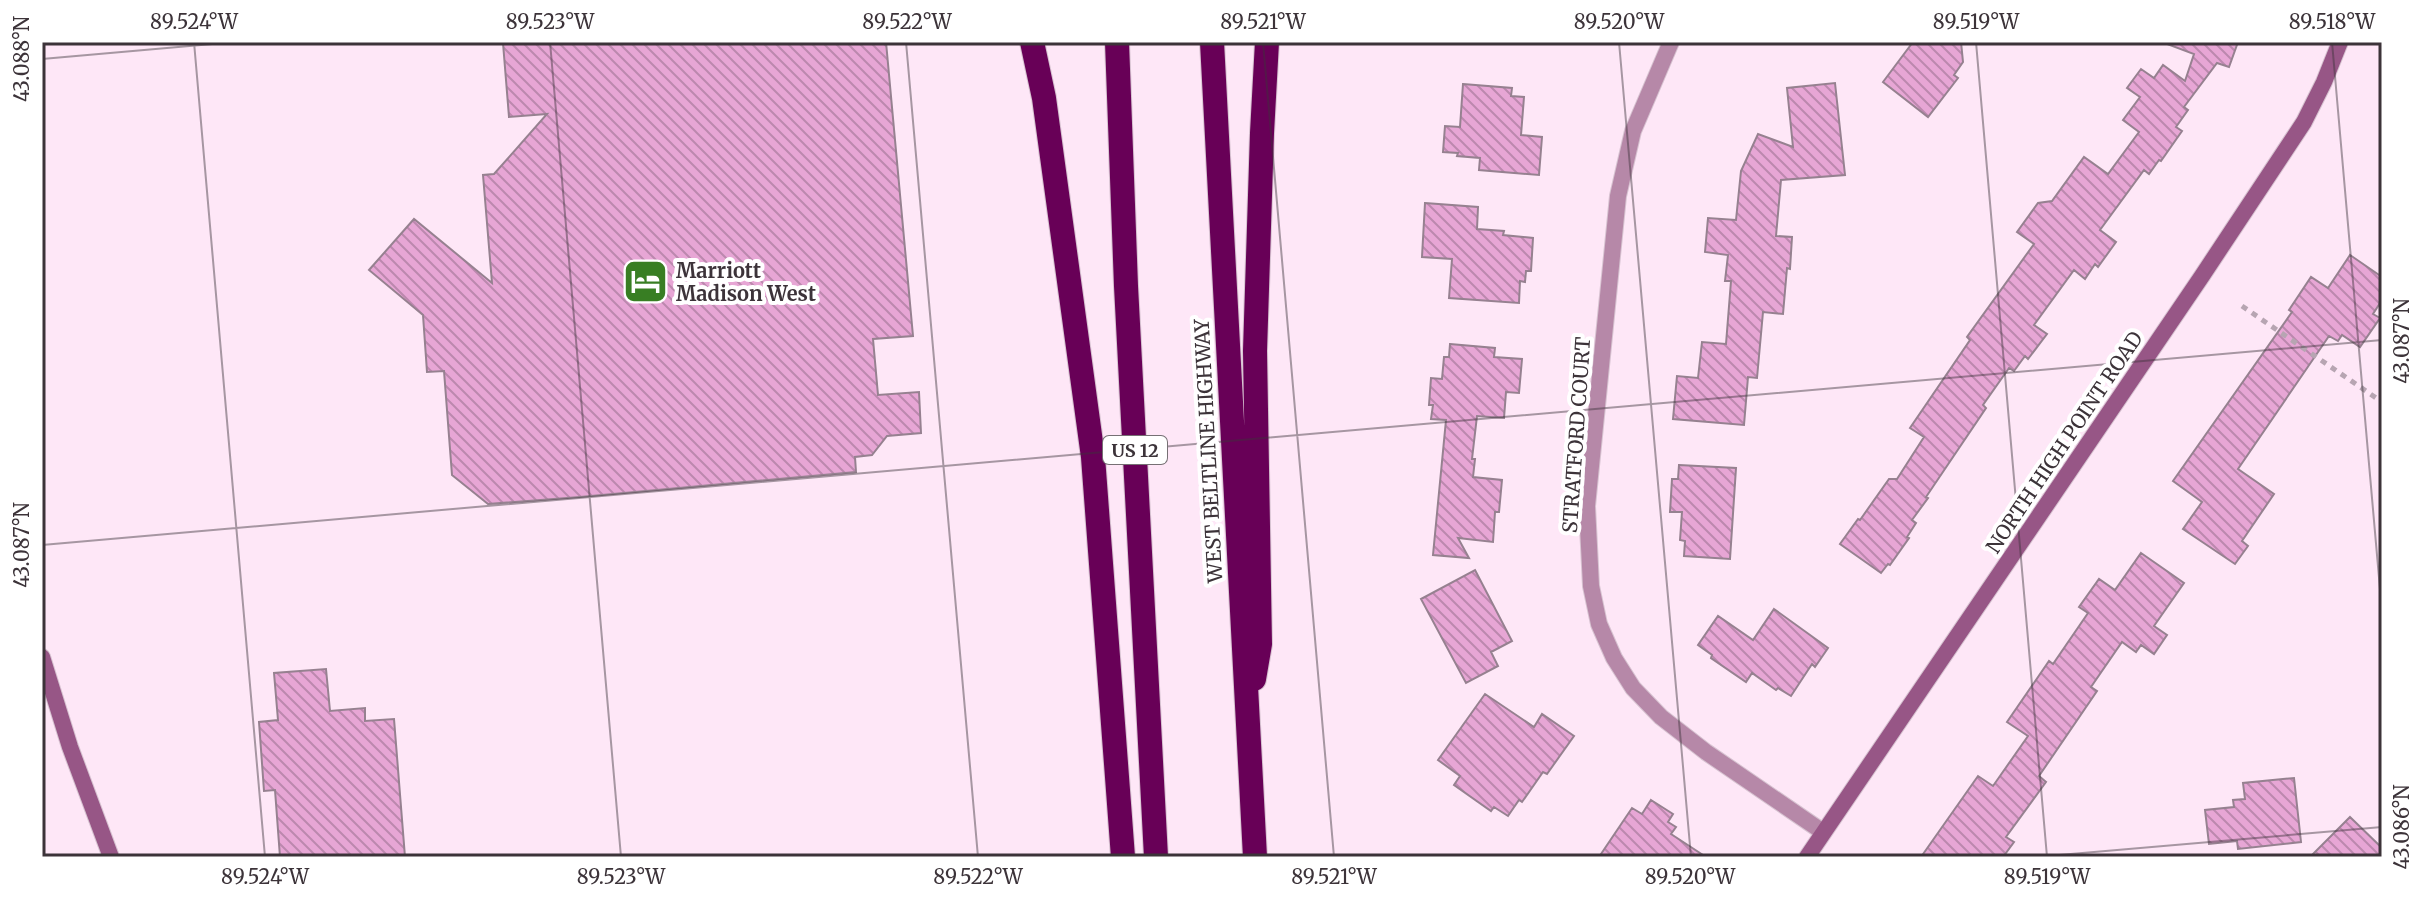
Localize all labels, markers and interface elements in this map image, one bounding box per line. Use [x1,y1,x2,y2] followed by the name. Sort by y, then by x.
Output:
[150,9,239,34] text: 89.524°W
[506,9,595,34] text: 89.523°W
[862,9,953,34] text: 89.522°W
[1220,9,1307,34] text: 89.521°W
[1574,9,1665,34] text: 89.520°W
[1933,9,2020,34] text: 89.519°W
[2289,9,2376,34] text: 89.518°W
[9,15,34,102] text: 43.088°N
[621,257,669,305] hotel icon: Marriott Madison West
[676,258,816,306] place label: Marriott Madison West
[2389,298,2414,384] text: 43.087°N
[1189,317,1227,585] street label: WEST BELTLINE HIGHWAY
[1980,326,2148,558] street label: NORTH HIGH POINT ROAD
[1557,336,1595,534] street label: STRATFORD COURT
[1103,436,1167,464] road number: US 12
[9,502,34,588] text: 43.087°N
[2389,784,2414,869] text: 43.086°N
[221,864,310,889] text: 89.524°W
[577,864,666,889] text: 89.523°W
[933,864,1024,889] text: 89.522°W
[1291,864,1378,889] text: 89.521°W
[1645,864,1736,889] text: 89.520°W
[2004,864,2091,889] text: 89.519°W

